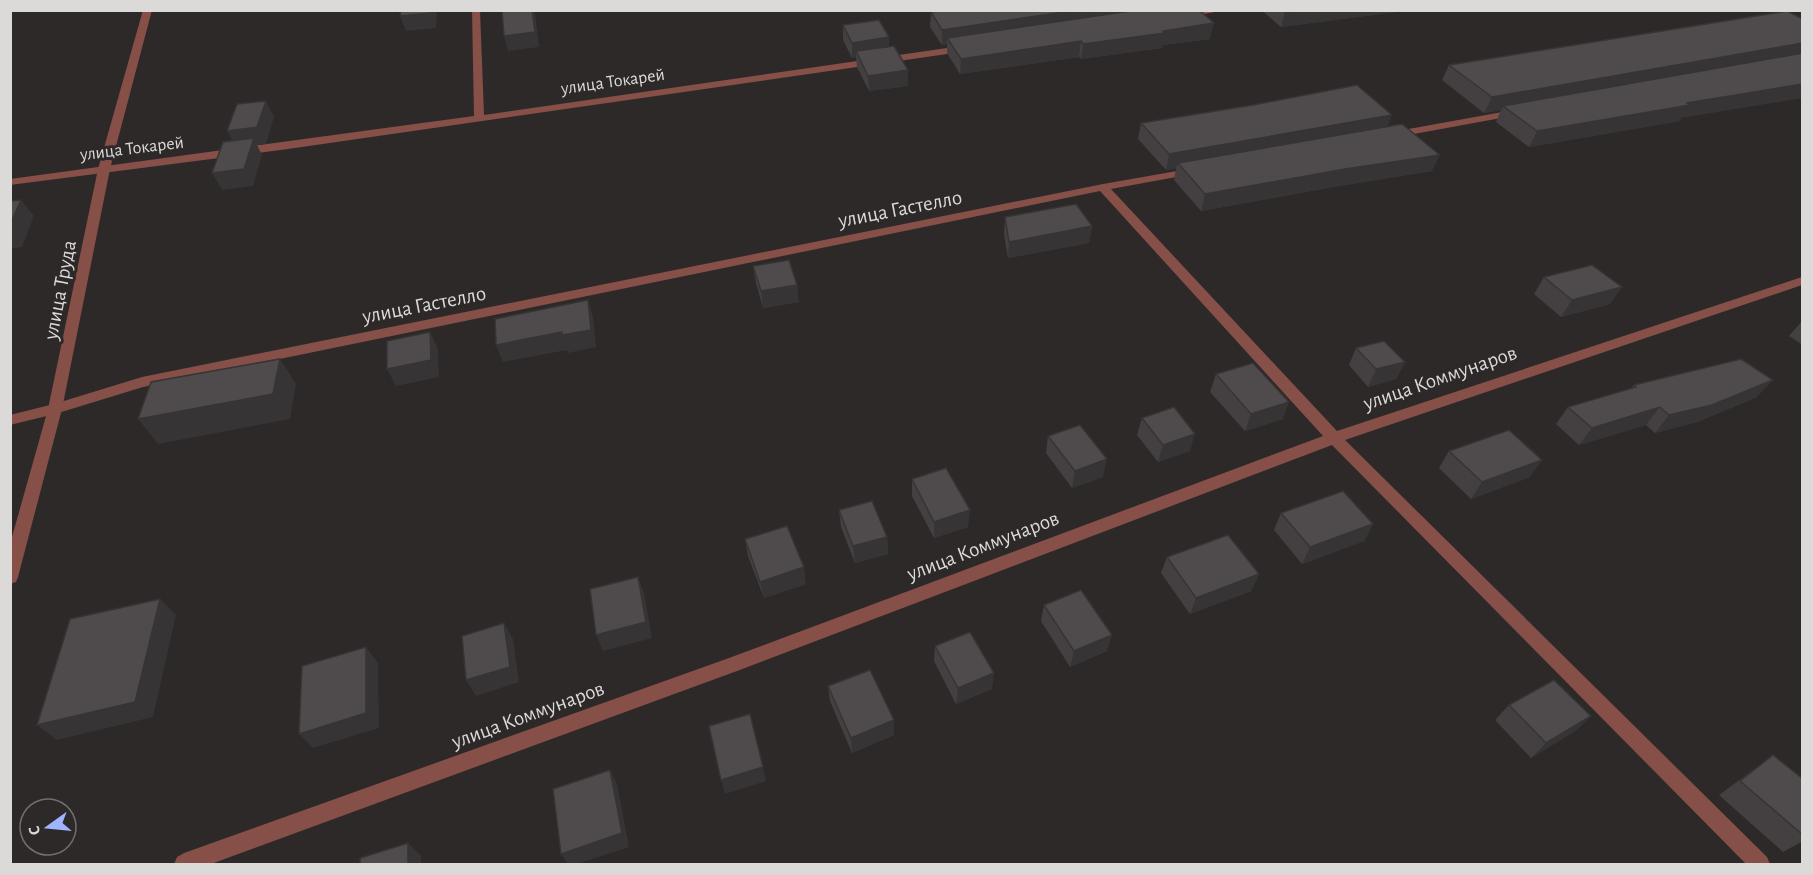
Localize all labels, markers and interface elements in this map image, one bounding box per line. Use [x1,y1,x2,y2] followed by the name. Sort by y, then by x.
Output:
[559,66,666,98] street label: улица Токарей
[78,134,185,164] street label: улица Токарей
[835,187,964,231] street label: улица Гастелло
[40,238,80,343] street label: улица Труда
[359,283,488,327] street label: улица Гастелло
[1360,342,1519,414] street label: улица Коммунаров
[903,507,1062,585] street label: улица Коммунаров
[448,678,607,753] street label: улица Коммунаров
[18,797,78,857] north arrow
[26,824,43,837] text: С

